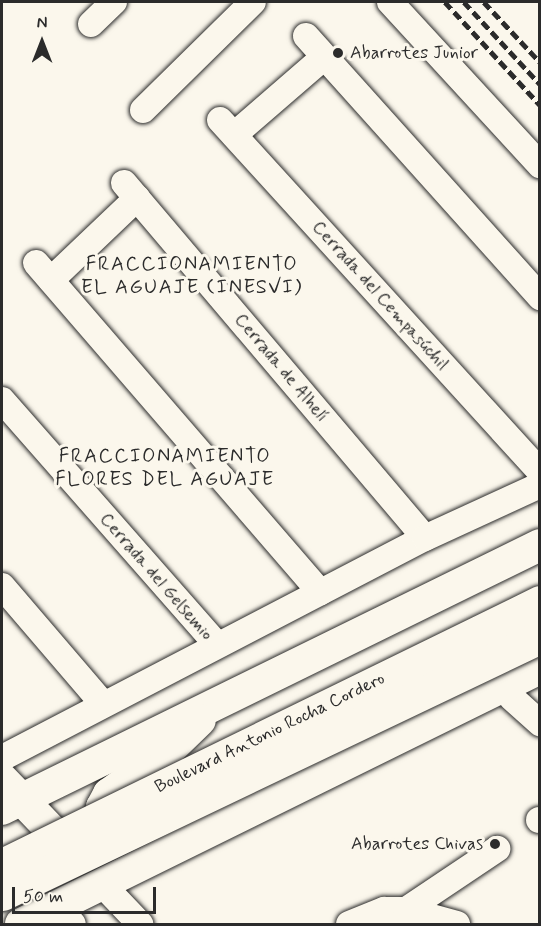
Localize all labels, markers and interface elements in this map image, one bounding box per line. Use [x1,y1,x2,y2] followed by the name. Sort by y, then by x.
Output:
[12,12,72,72] north arrow
[37,13,47,34] text: N
[350,42,482,64] place label: Abarrotes Junior
[331,46,345,60] marker: Abarrotes Junior
[308,217,452,375] street label: Cerrada del Cempasúchil
[82,253,302,300] district label: FRACCIONAMIENTO EL AGUAJE (INESVI)
[230,310,332,426] street label: Cerrada de Alhelí
[55,445,275,492] district label: FRACCIONAMIENTO FLORES DEL AGUAJE
[95,509,217,645] street label: Cerrada del Gelsemio
[153,668,387,798] street label: Boulevard Antonio Rocha Cordero
[349,833,483,855] place label: Abarrotes Chivas
[488,837,502,851] marker: Abarrotes Chivas
[15,875,159,913] scale bar
[23,885,63,909] text: 50 m

